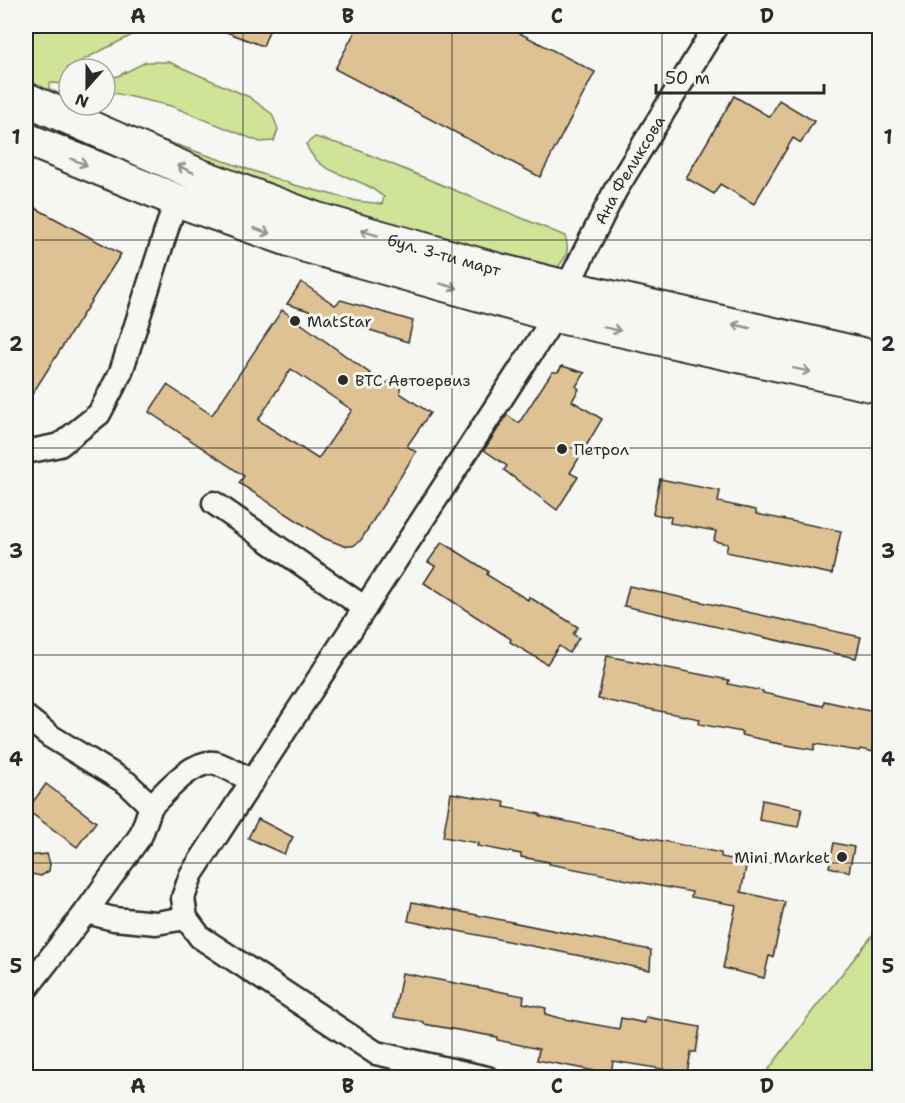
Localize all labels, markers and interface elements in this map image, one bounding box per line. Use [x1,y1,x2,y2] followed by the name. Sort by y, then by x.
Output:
[130,3,146,29] text: A
[342,3,354,29] text: B
[551,3,563,29] text: C
[760,3,774,29] text: D
[57,57,117,117] north arrow
[656,57,824,95] scale bar
[665,66,710,90] text: 50 m
[72,88,91,113] text: N
[590,112,670,228] street label: Ана Феликсова
[11,124,21,150] text: 1
[883,124,893,150] text: 1
[70,157,88,168] one-way arrow
[176,162,194,173] one-way arrow
[252,226,271,237] one-way arrow
[360,227,379,238] one-way arrow
[385,229,504,281] street label: бул. 3-ти март
[439,280,458,292] one-way arrow
[307,311,372,332] place label: MatStar
[288,314,302,328] marker: MatStar
[731,320,750,332] one-way arrow
[602,323,621,335] one-way arrow
[9,331,23,357] text: 2
[881,331,895,357] text: 2
[793,365,812,377] one-way arrow
[355,370,470,391] place label: ВТС Автоервиз
[336,373,350,387] marker: ВТС Автоервиз
[574,439,629,460] place label: Петрол
[555,442,569,456] marker: Петрол
[9,538,23,564] text: 3
[881,538,895,564] text: 3
[9,746,23,772] text: 4
[881,746,895,772] text: 4
[734,847,830,868] place label: Mini Market
[835,850,849,864] marker: Mini Market
[10,953,22,979] text: 5
[882,953,894,979] text: 5
[130,1073,146,1099] text: A
[342,1073,354,1099] text: B
[551,1073,563,1099] text: C
[760,1073,774,1099] text: D

